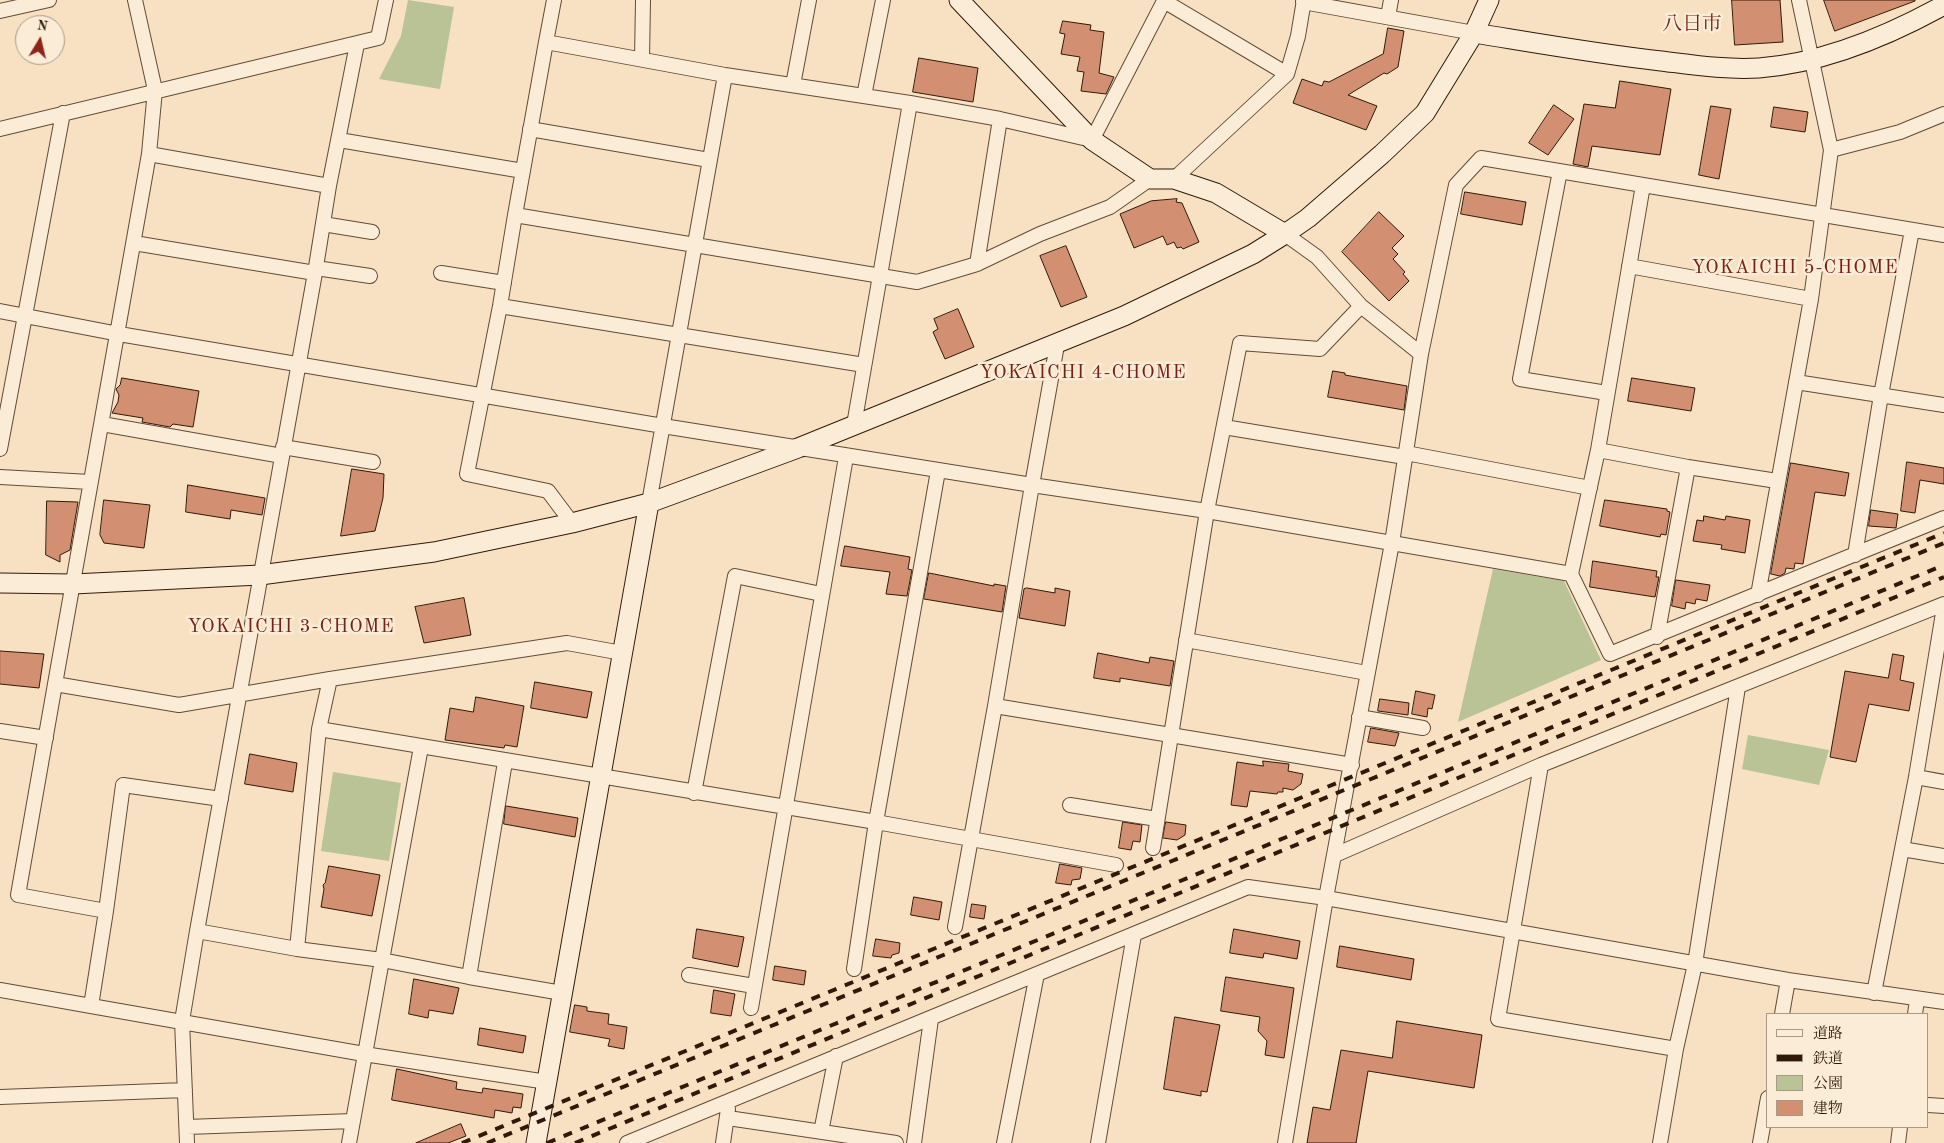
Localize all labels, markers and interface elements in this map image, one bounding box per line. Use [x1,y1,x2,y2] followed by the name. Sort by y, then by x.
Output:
[1662,13,1722,37] district label: 八日市
[15,15,65,65] north arrow
[36,18,49,34] text: N
[1689,257,1901,279] district label: YOKAICHI 5-CHOME
[977,362,1189,384] district label: YOKAICHI 4-CHOME
[185,616,397,638] district label: YOKAICHI 3-CHOME
[1766,1013,1929,1128] legend
[1813,1027,1843,1042] text: 道路
[1813,1052,1843,1067] text: 鉄道
[1813,1077,1843,1092] text: 公園
[1813,1102,1843,1117] text: 建物

